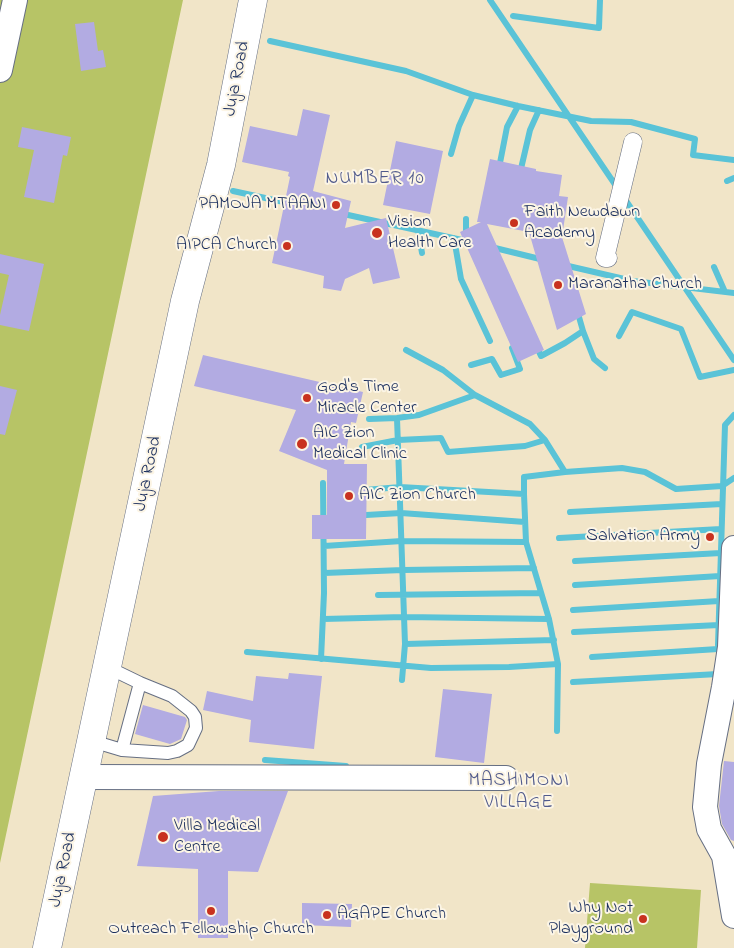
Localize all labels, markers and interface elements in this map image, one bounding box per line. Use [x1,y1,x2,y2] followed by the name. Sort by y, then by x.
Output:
[220,40,256,118] street label: Juja Road
[324,169,426,191] district label: NUMBER 10
[199,194,326,216] place label: PAMOJA MTAANI
[330,199,342,211] marker: PAMOJA MTAANI
[524,202,640,244] place label: Faith Newdawn Academy
[388,212,472,254] place label: Vision Health Care
[508,217,520,229] marker: Faith Newdawn Academy
[370,226,384,240] marker: Vision Health Care
[176,235,277,257] place label: AIPCA Church
[281,240,293,252] marker: AIPCA Church
[568,274,702,296] place label: Maranatha Church
[552,279,564,291] marker: Maranatha Church
[317,377,417,419] place label: God's Time Miracle Center
[301,392,313,404] marker: God's Time Miracle Center
[313,423,407,466] place label: AIC Zion Medical Clinic
[131,435,167,513] street label: Juja Road
[295,437,309,451] marker: AIC Zion Medical Clinic
[359,485,476,507] place label: AIC Zion Church
[343,490,355,502] marker: AIC Zion Church
[586,526,700,548] place label: Salvation Army
[704,531,716,543] marker: Salvation Army
[467,771,571,815] district label: MASHIMONI VILLAGE
[174,816,260,859] place label: Villa Medical Centre
[156,830,170,844] marker: Villa Medical Centre
[46,831,82,909] street label: Juja Road
[549,898,633,941] place label: Why Not Playground
[337,904,446,926] place label: AGAPE Church
[205,905,217,917] marker: Outreach Fellowship Church
[321,909,333,921] marker: AGAPE Church
[637,913,649,925] marker: Why Not Playground
[108,919,314,941] place label: Outreach Fellowship Church

